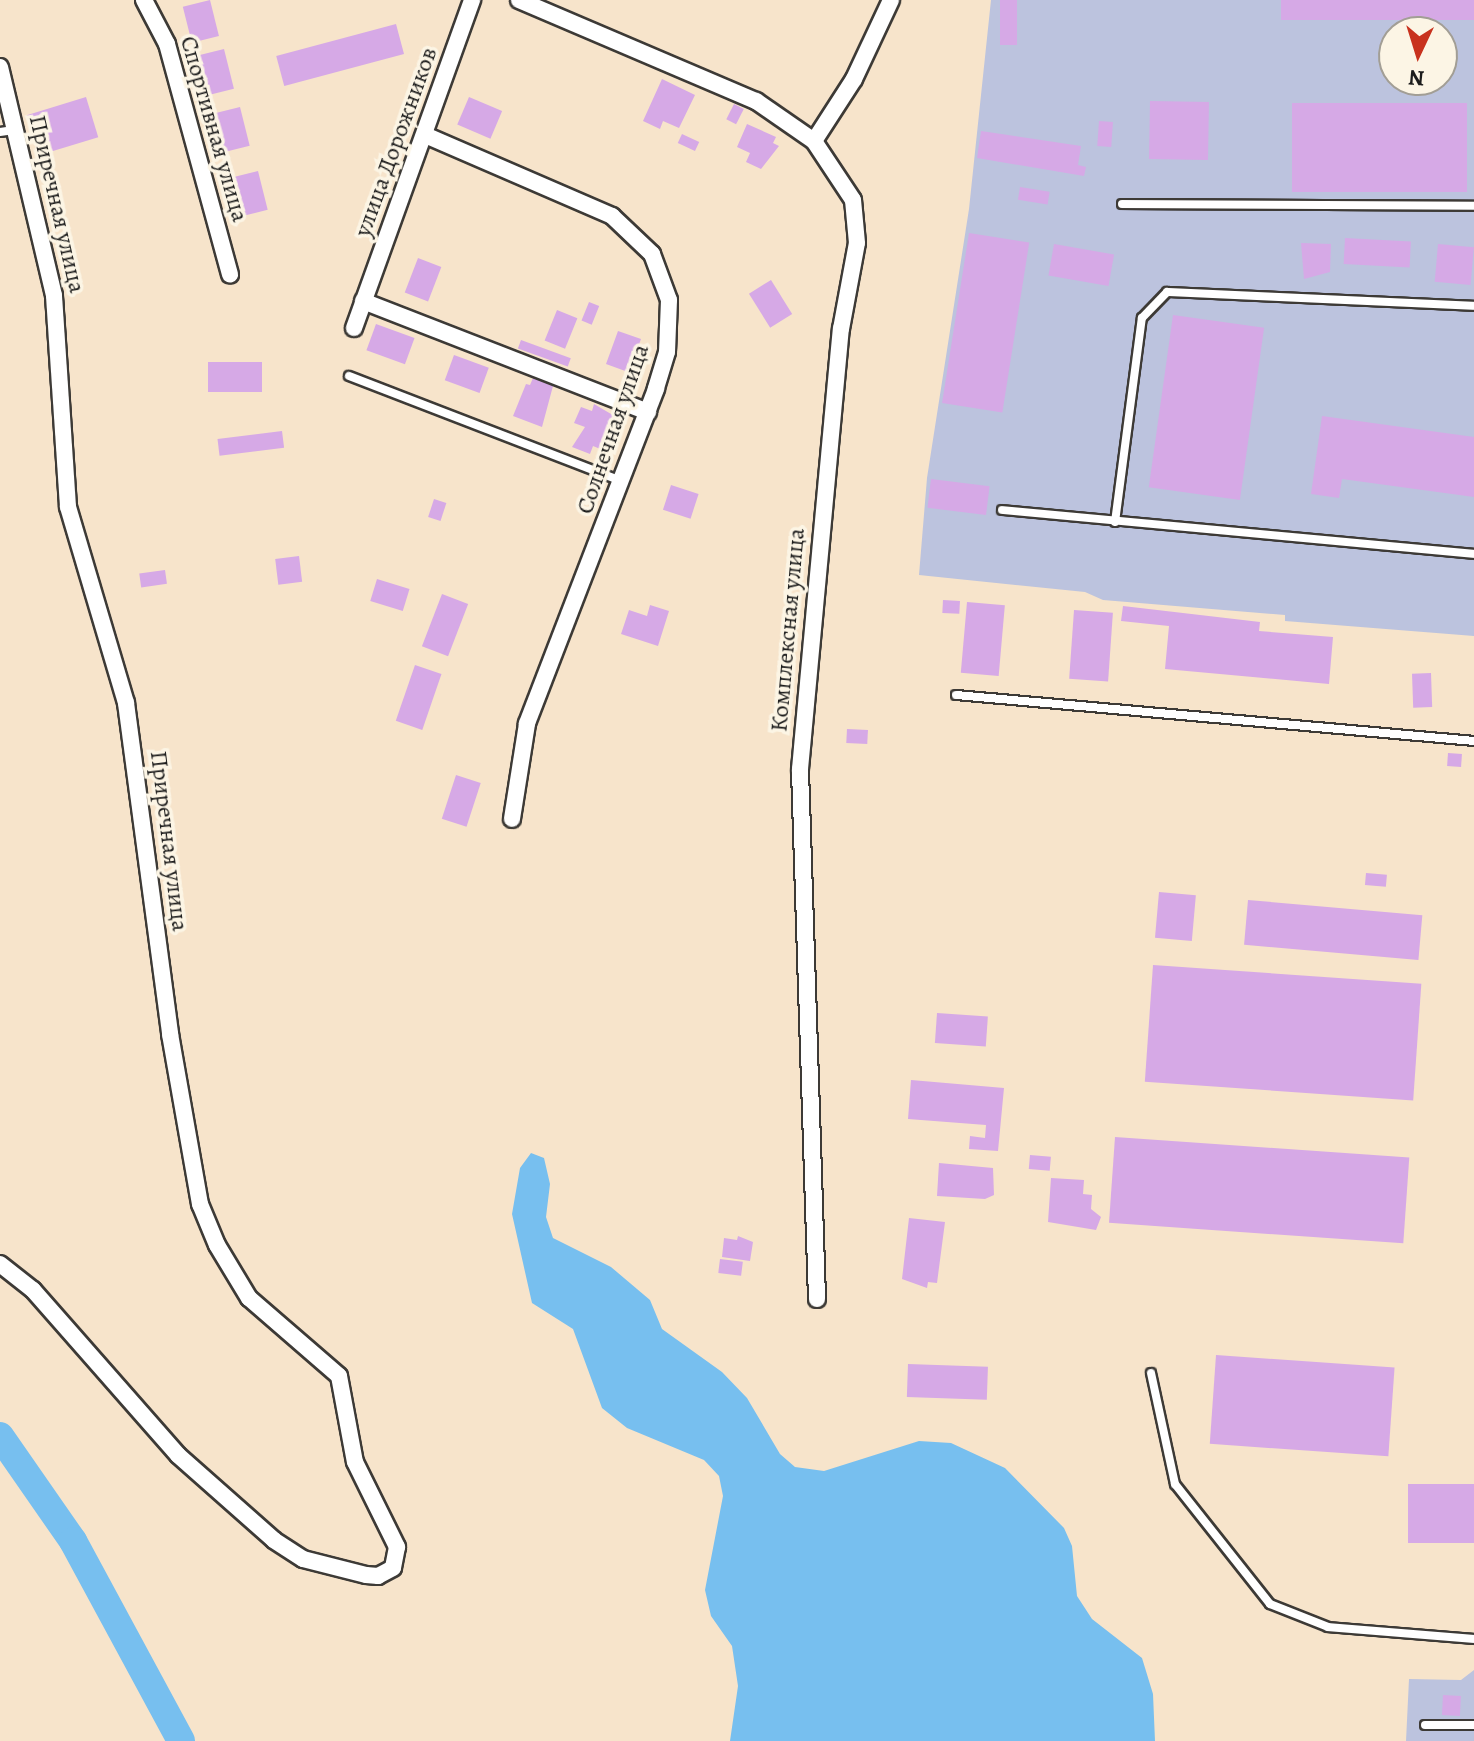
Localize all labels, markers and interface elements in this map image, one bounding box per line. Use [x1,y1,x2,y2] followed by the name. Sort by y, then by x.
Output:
[1378,16,1458,96] north arrow
[174,33,254,225] street label: Спортивная улица
[348,43,444,241] street label: улица Дорожников
[1407,62,1426,93] text: N
[23,112,91,296] street label: Приречная улица
[570,340,656,518] street label: Солнечная улица
[765,527,811,733] street label: Комплексная улица
[144,749,194,933] street label: Приречная улица

